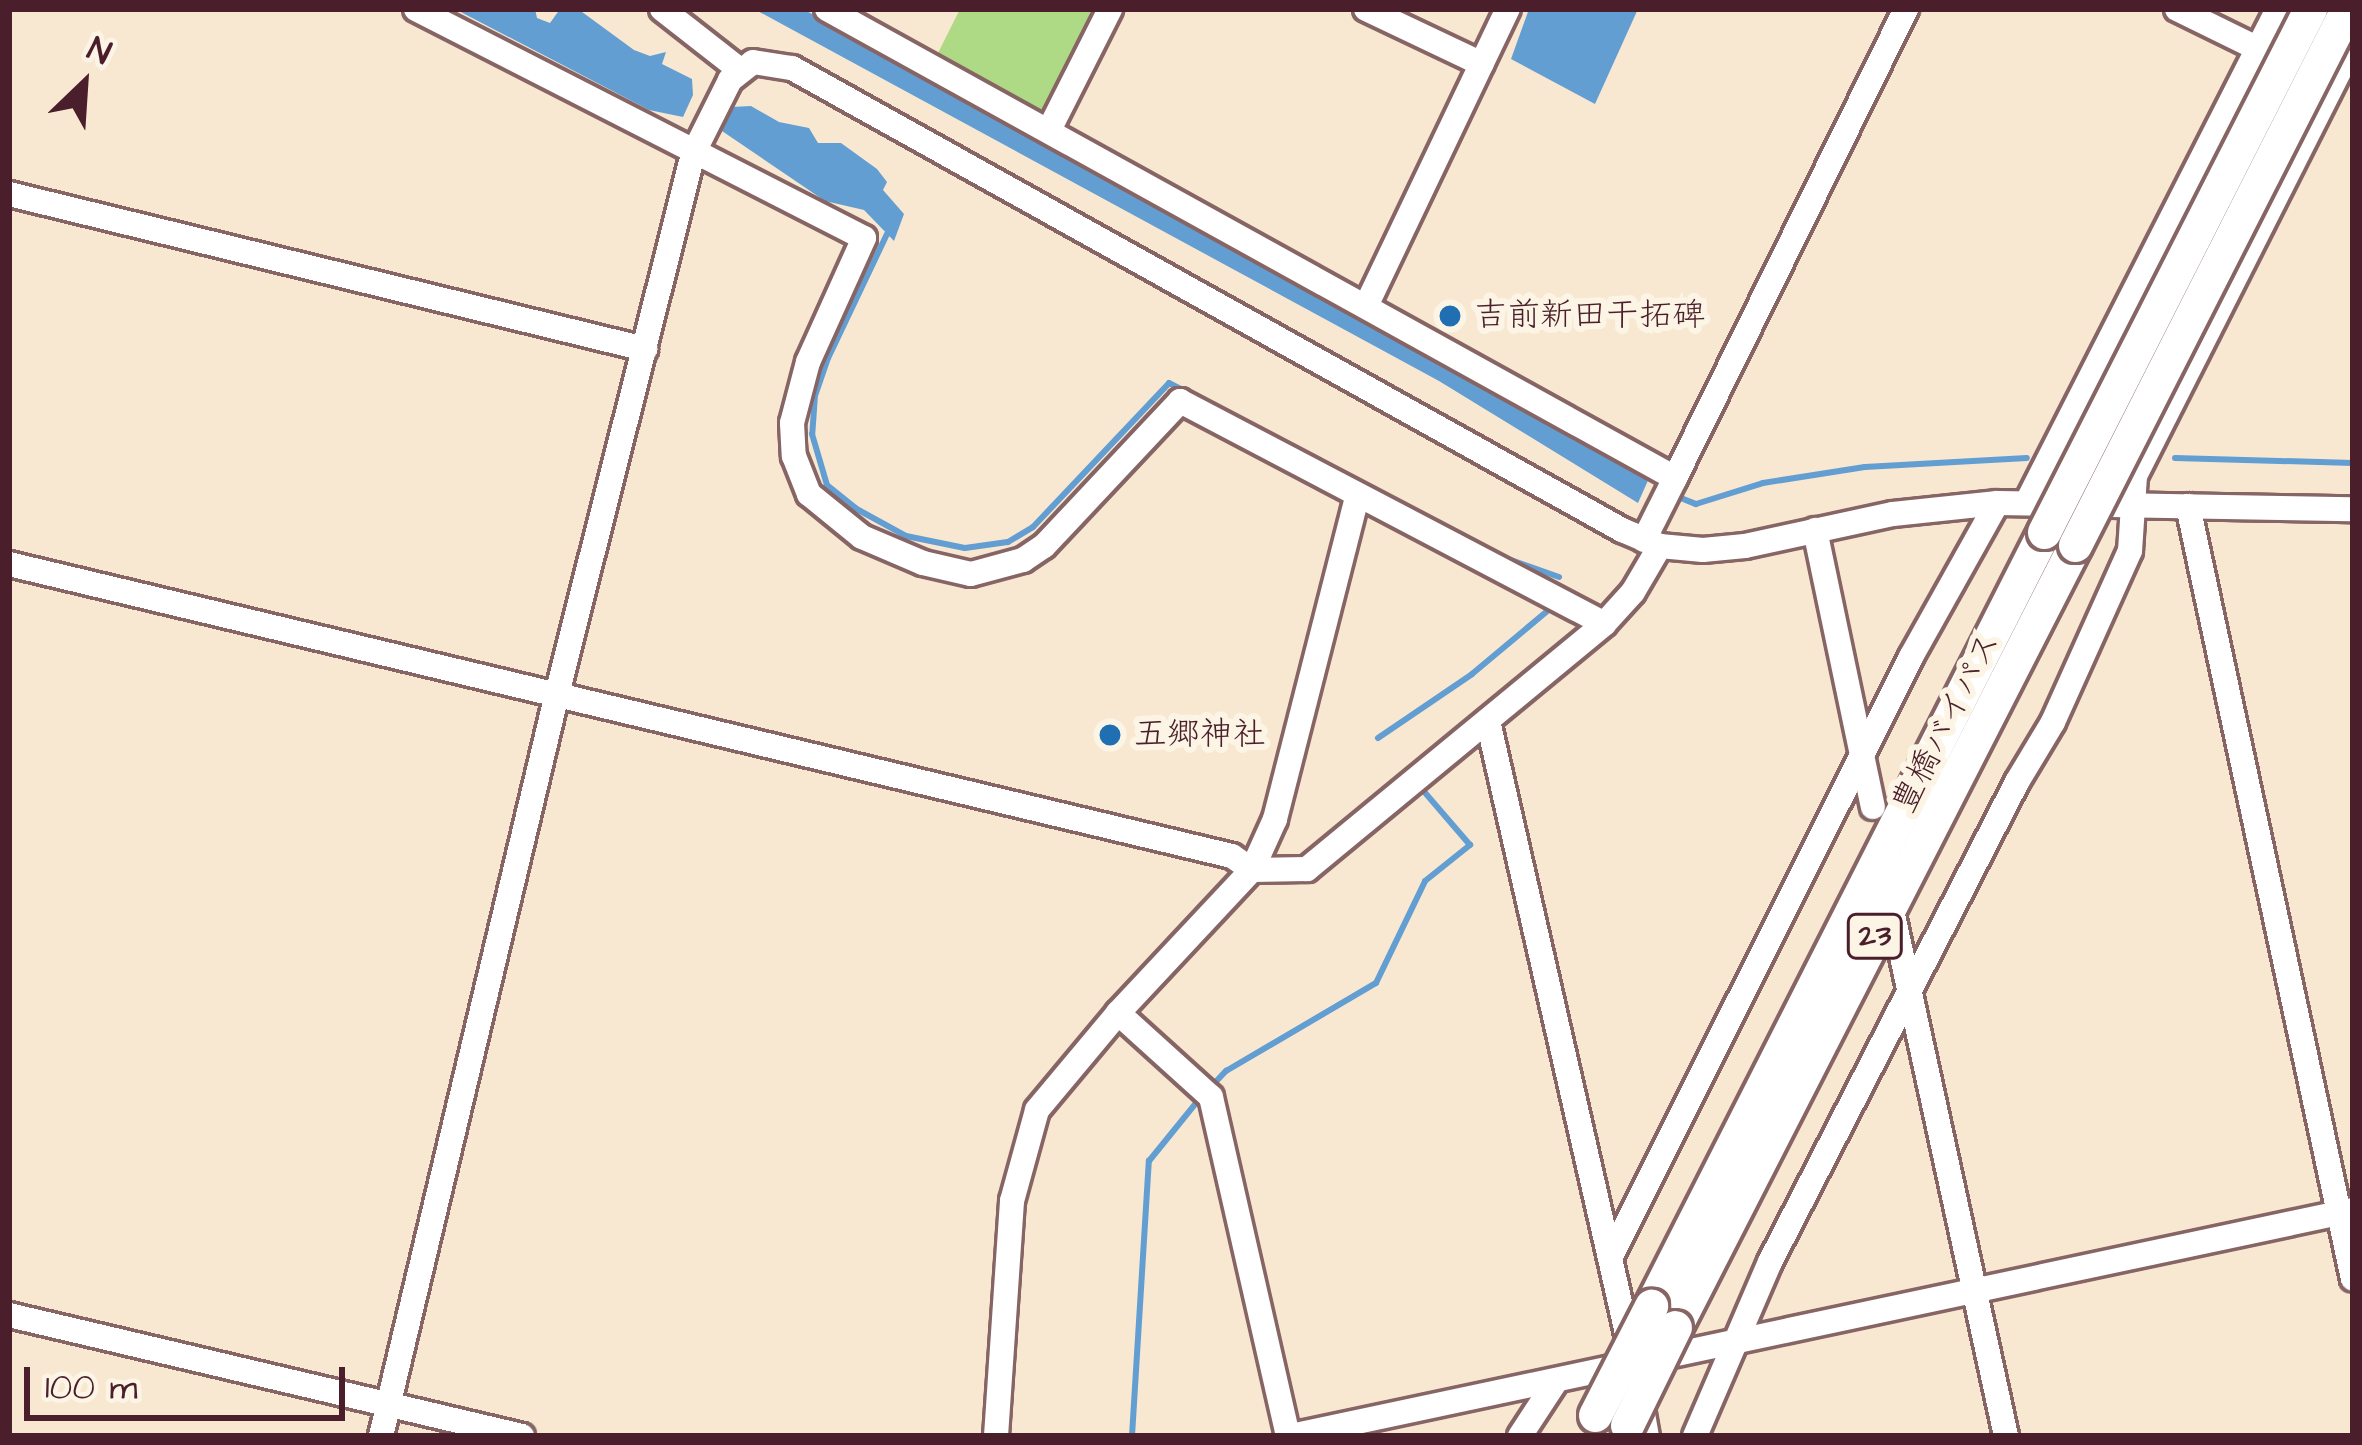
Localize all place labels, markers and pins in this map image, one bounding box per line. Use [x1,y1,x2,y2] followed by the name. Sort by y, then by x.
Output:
[1474,296,1705,336] place label: 吉前新田干拓碑
[1437,303,1463,329] marker: 吉前新田干拓碑
[1134,715,1266,755] place label: 五郷神社
[1097,722,1123,748] marker: 五郷神社

